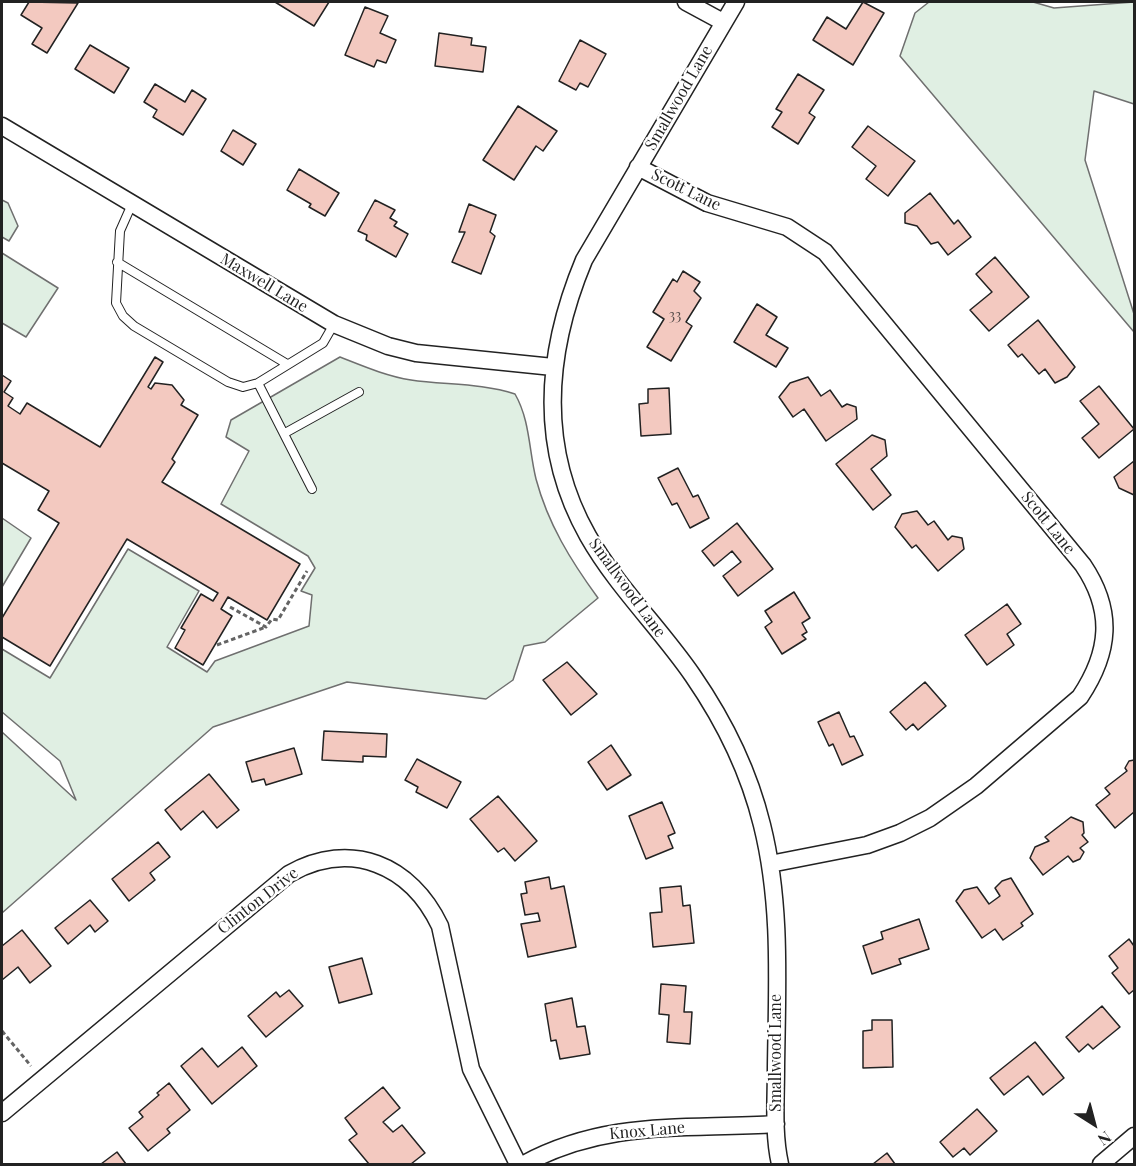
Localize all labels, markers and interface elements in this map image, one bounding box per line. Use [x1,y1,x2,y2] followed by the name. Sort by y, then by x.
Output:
[641,42,717,154] street label: Smallwood Lane
[648,165,724,215] street label: Scott Lane
[217,249,311,317] street label: Maxwell Lane
[669,308,681,324] house number: 33
[1017,488,1079,558] street label: Scott Lane
[585,535,669,641] street label: Smallwood Lane
[214,864,302,938] street label: Clinton Drive
[766,994,786,1112] street label: Smallwood Lane
[1064,1094,1124,1154] north arrow
[608,1118,686,1144] street label: Knox Lane
[1094,1127,1116,1151] text: N

